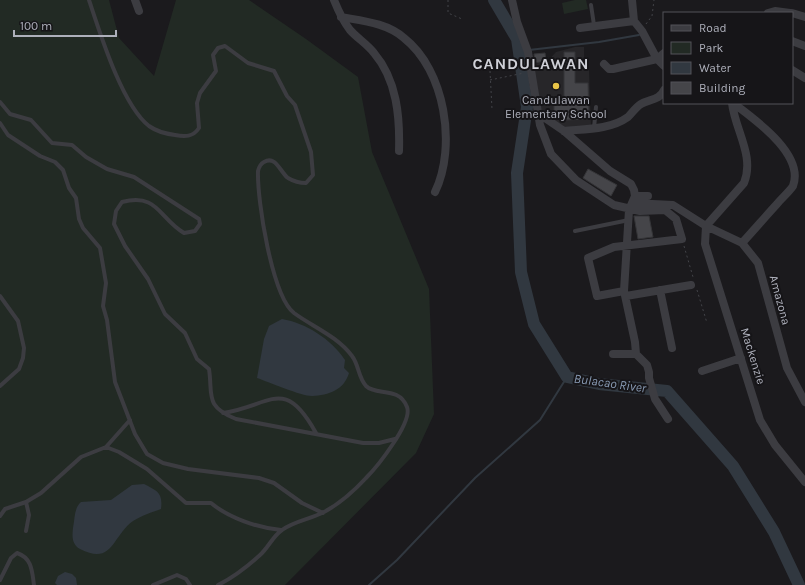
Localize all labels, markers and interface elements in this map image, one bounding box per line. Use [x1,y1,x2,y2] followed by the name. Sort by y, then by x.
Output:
[14,12,116,38] scale bar
[663,12,793,104] legend
[20,19,52,33] text: 100 m
[699,21,727,35] text: Road
[699,41,724,55] text: Park
[472,54,590,73] district label: CANDULAWAN
[699,61,732,75] text: Water
[551,81,561,91] marker: Candulawan Elementary School
[699,81,746,95] text: Building
[505,93,607,121] place label: Candulawan Elementary School
[767,274,793,326] street label: Amazona
[738,326,768,386] street label: Mackenzie
[573,370,648,396] water label: Bulacao River

